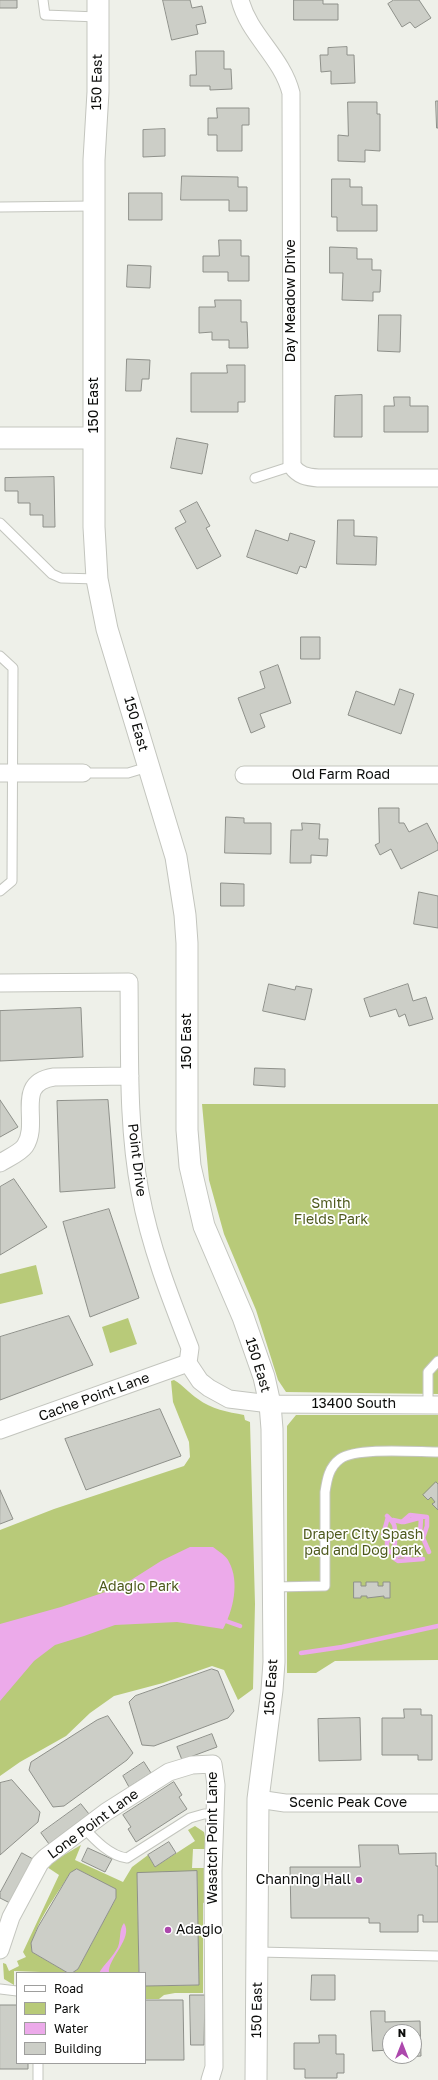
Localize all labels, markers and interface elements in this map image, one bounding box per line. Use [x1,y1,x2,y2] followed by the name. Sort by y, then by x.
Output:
[88,54,106,110] street label: 150 East
[283,239,299,363] street label: Day Meadow Drive
[86,377,102,433] street label: 150 East
[120,695,152,753] street label: 150 East
[292,767,390,783] street label: Old Farm Road
[179,1013,195,1069] street label: 150 East
[124,1123,150,1197] street label: Point Drive
[294,1196,368,1228] park label: Smith Fields Park
[242,1336,274,1394] street label: 150 East
[36,1369,152,1425] street label: Cache Point Lane
[312,1396,396,1412] street label: 13400 South
[303,1527,423,1560] park label: Draper City Spash pad and Dog park
[99,1579,179,1595] park label: Adagio Park
[261,1658,281,1716] street label: 150 East
[205,1772,221,1904] street label: Wasatch Point Lane
[44,1785,142,1863] street label: Lone Point Lane
[289,1795,407,1811] street label: Scenic Peak Cove
[256,1872,351,1888] place label: Channing Hall
[354,1875,364,1885] marker: Channing Hall
[176,1922,223,1938] place label: Adagio
[163,1925,173,1935] marker: Adagio
[16,1972,146,2064] legend
[54,1981,83,1996] text: Road
[248,1982,266,2038] street label: 150 East
[54,2001,80,2016] text: Park
[54,2021,88,2036] text: Water
[382,2024,422,2064] north arrow
[398,2026,406,2039] text: N
[54,2041,102,2056] text: Building

